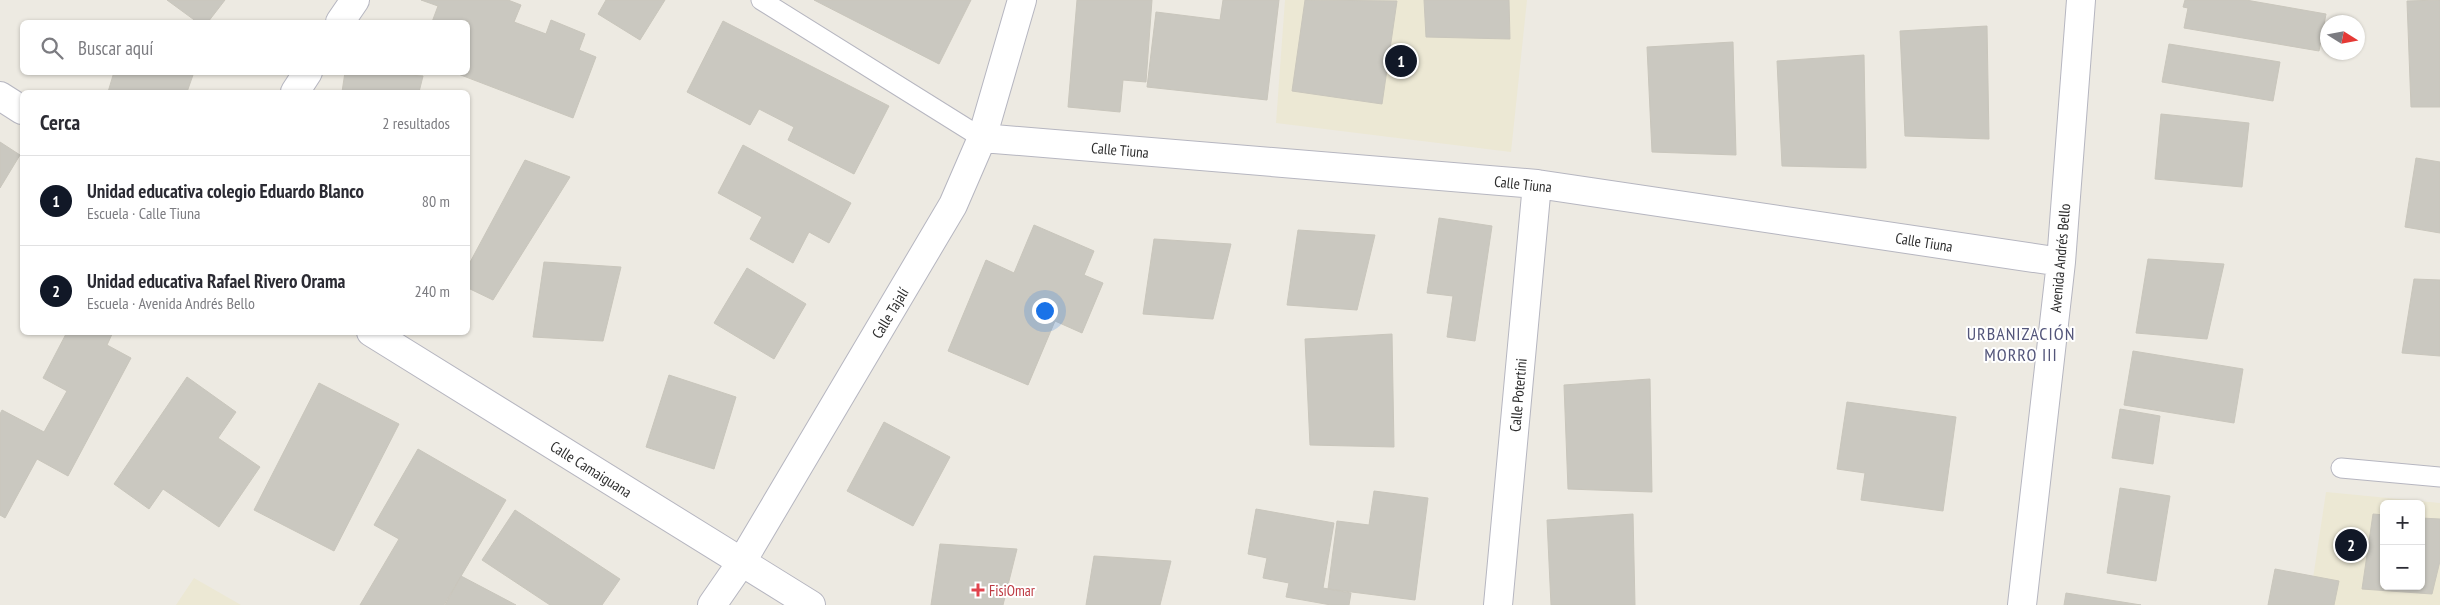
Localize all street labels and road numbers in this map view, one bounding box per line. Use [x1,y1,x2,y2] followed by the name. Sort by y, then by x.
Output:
[1090,138,1150,162] street label: Calle Tiuna
[1493,172,1553,196] street label: Calle Tiuna
[2046,203,2074,313] street label: Avenida Andrés Bello
[1894,228,1954,256] street label: Calle Tiuna
[867,283,913,342] street label: Calle Tajalí
[1505,357,1531,433] street label: Calle Potertini
[547,436,635,502] street label: Calle Camaiguana

